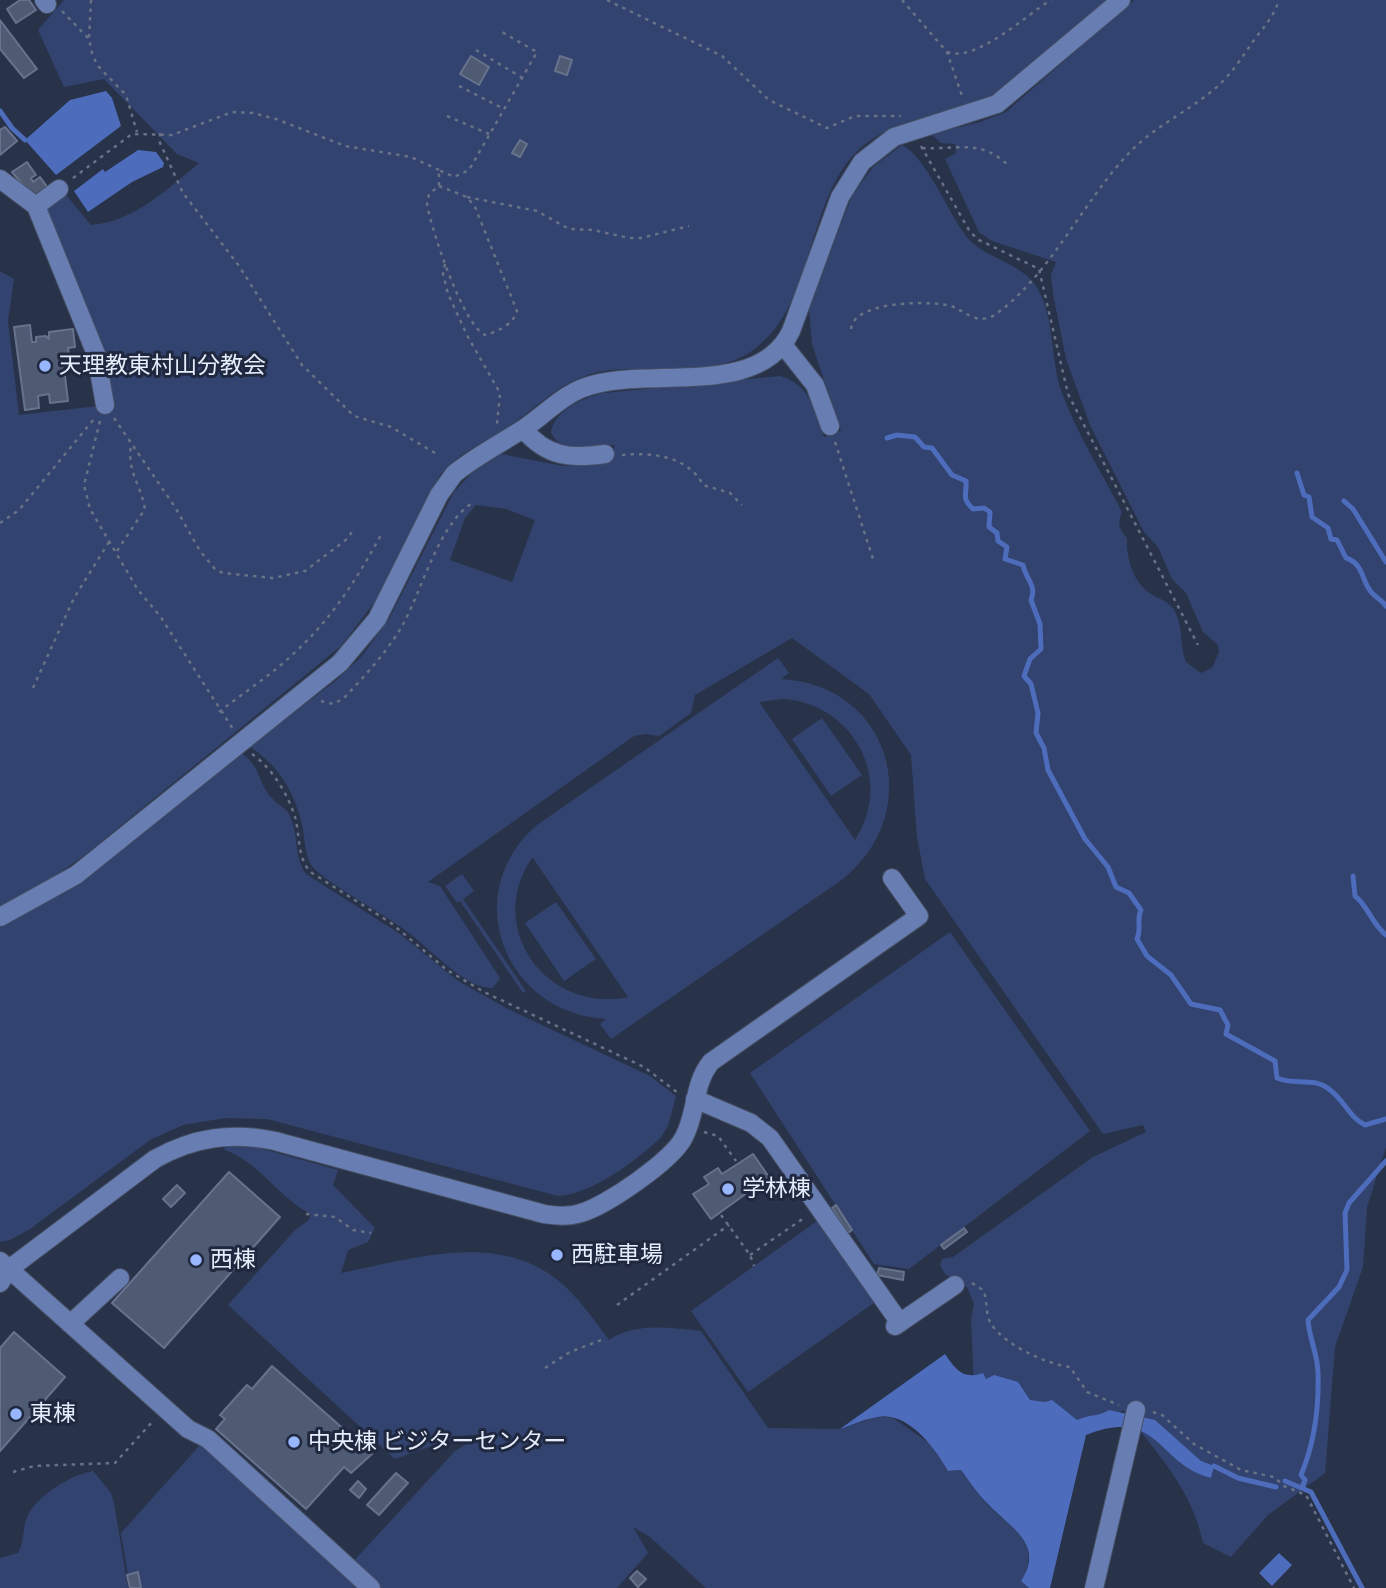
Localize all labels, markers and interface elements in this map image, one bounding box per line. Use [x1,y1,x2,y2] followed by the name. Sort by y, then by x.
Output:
[59,352,266,380] place label: 天理教東村山分教会
[37,358,53,374] marker: 天理教東村山分教会
[742,1175,811,1203] place label: 学林棟
[720,1181,736,1197] marker: 学林棟
[571,1241,663,1269] place label: 西駐車場
[210,1246,256,1274] place label: 西棟
[549,1247,565,1263] marker: 西駐車場
[188,1252,204,1268] marker: 西棟
[30,1400,76,1428] place label: 東棟
[8,1406,24,1422] marker: 東棟
[308,1428,566,1456] place label: 中央棟 ビジターセンター
[286,1434,302,1450] marker: 中央棟 ビジターセンター

